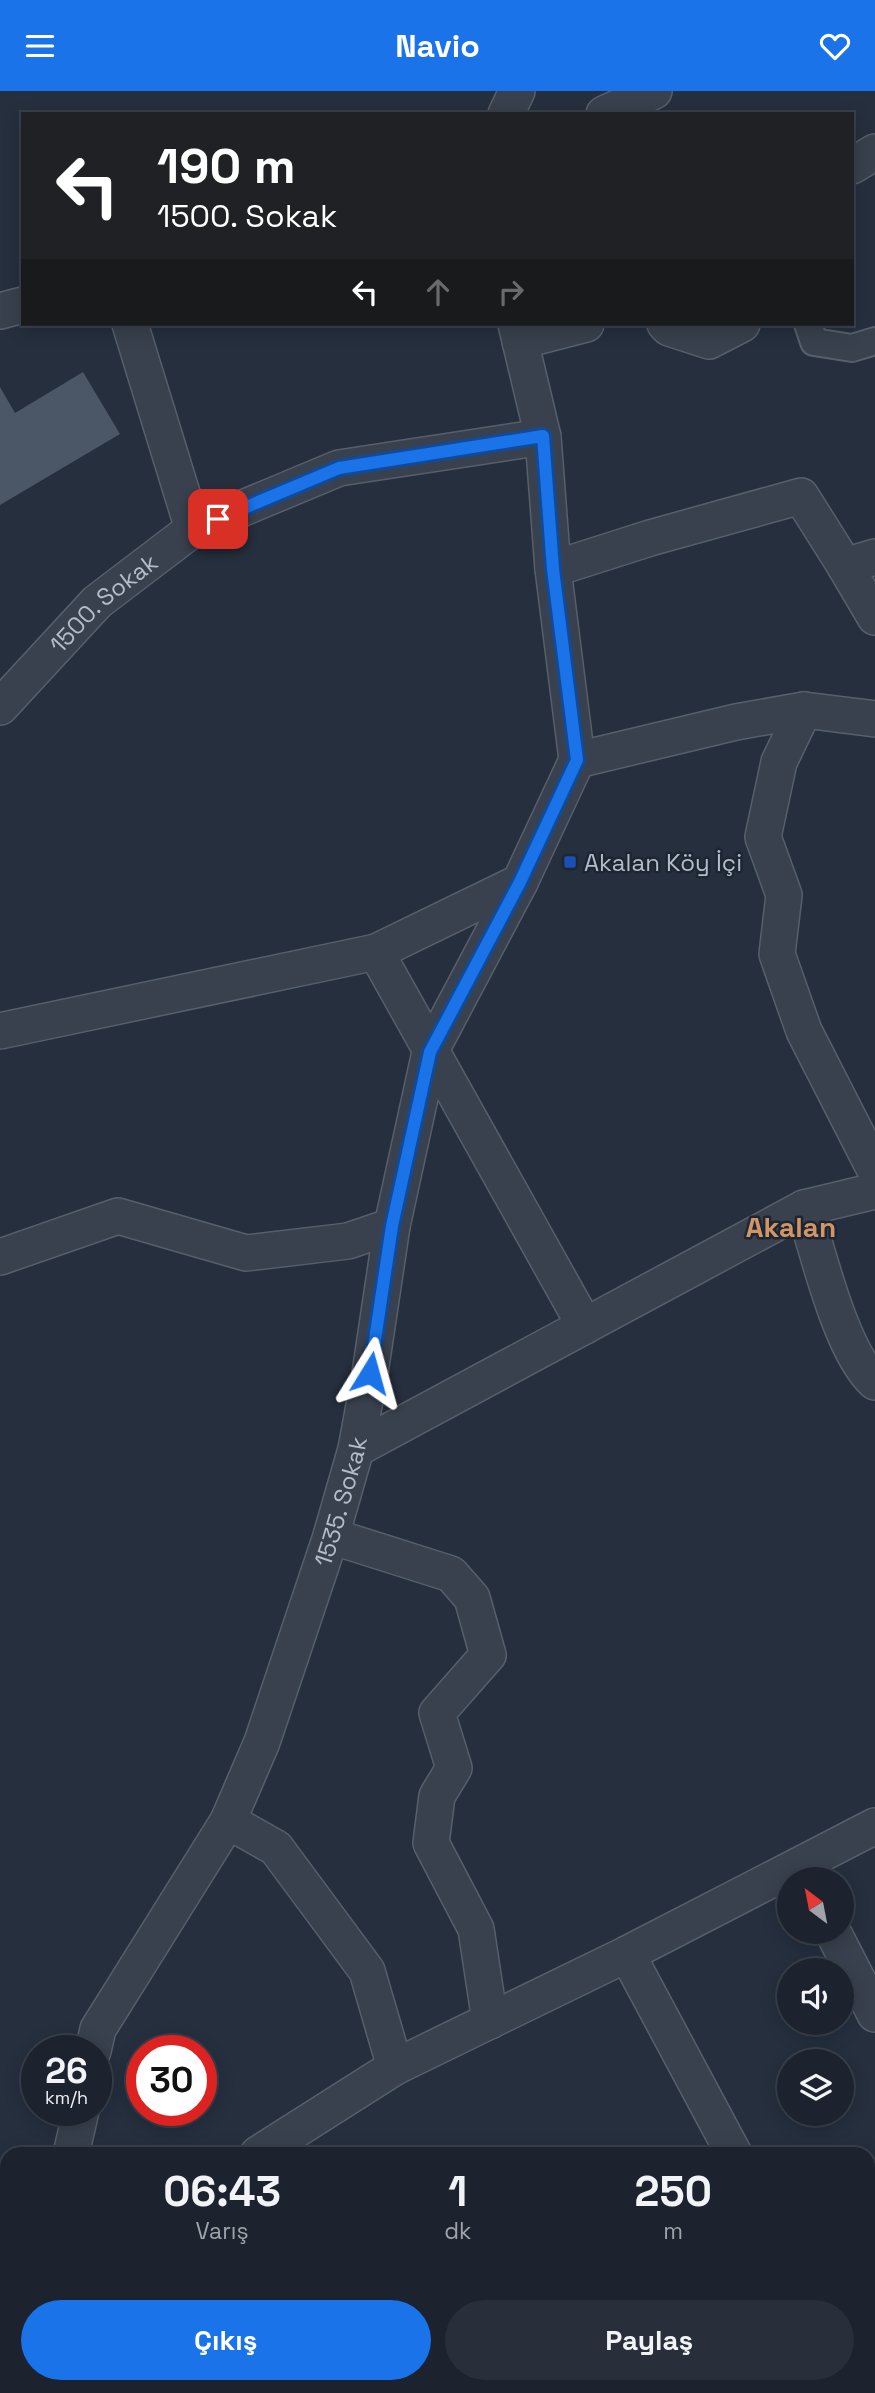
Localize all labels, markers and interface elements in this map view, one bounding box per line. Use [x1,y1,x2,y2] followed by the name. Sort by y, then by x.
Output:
[395,26,480,66] text: Navio
[21,27,59,65] icon: menu
[816,27,854,65] icon: heart
[157,135,295,197] text: 190 m
[42,140,133,231] icon: left
[157,196,337,236] text: 1500. Sokak
[346,273,384,311] icon: left
[419,273,457,311] icon: ahead
[492,273,530,311] icon: right
[188,489,248,549] pin
[199,500,237,538] icon: arrive
[42,546,163,659] street label: 1500. Sokak
[584,847,742,878] place label: Akalan Köy İçi
[562,854,578,870] marker: Akalan Köy İçi
[746,1209,836,1245] district label: Akalan
[333,1336,407,1410] position arrow
[306,1434,373,1570] street label: 1535. Sokak
[777,1867,854,1944] north arrow
[777,1867,854,2126] map controls
[777,1958,854,2035] button: sound
[126,2035,217,2126] speed limit sign: 30
[45,2049,88,2093] text: 26
[777,2049,854,2126] button: layers
[45,2086,88,2109] text: km/h
[163,2165,281,2218] text: 06:43
[448,2165,467,2218] text: 1
[635,2165,712,2218] text: 250
[196,2216,249,2246] text: Varış
[444,2216,471,2246] text: dk
[663,2216,683,2246] text: m
[21,2300,431,2380] button: Çıkış
[445,2300,854,2380] button: Paylaş

